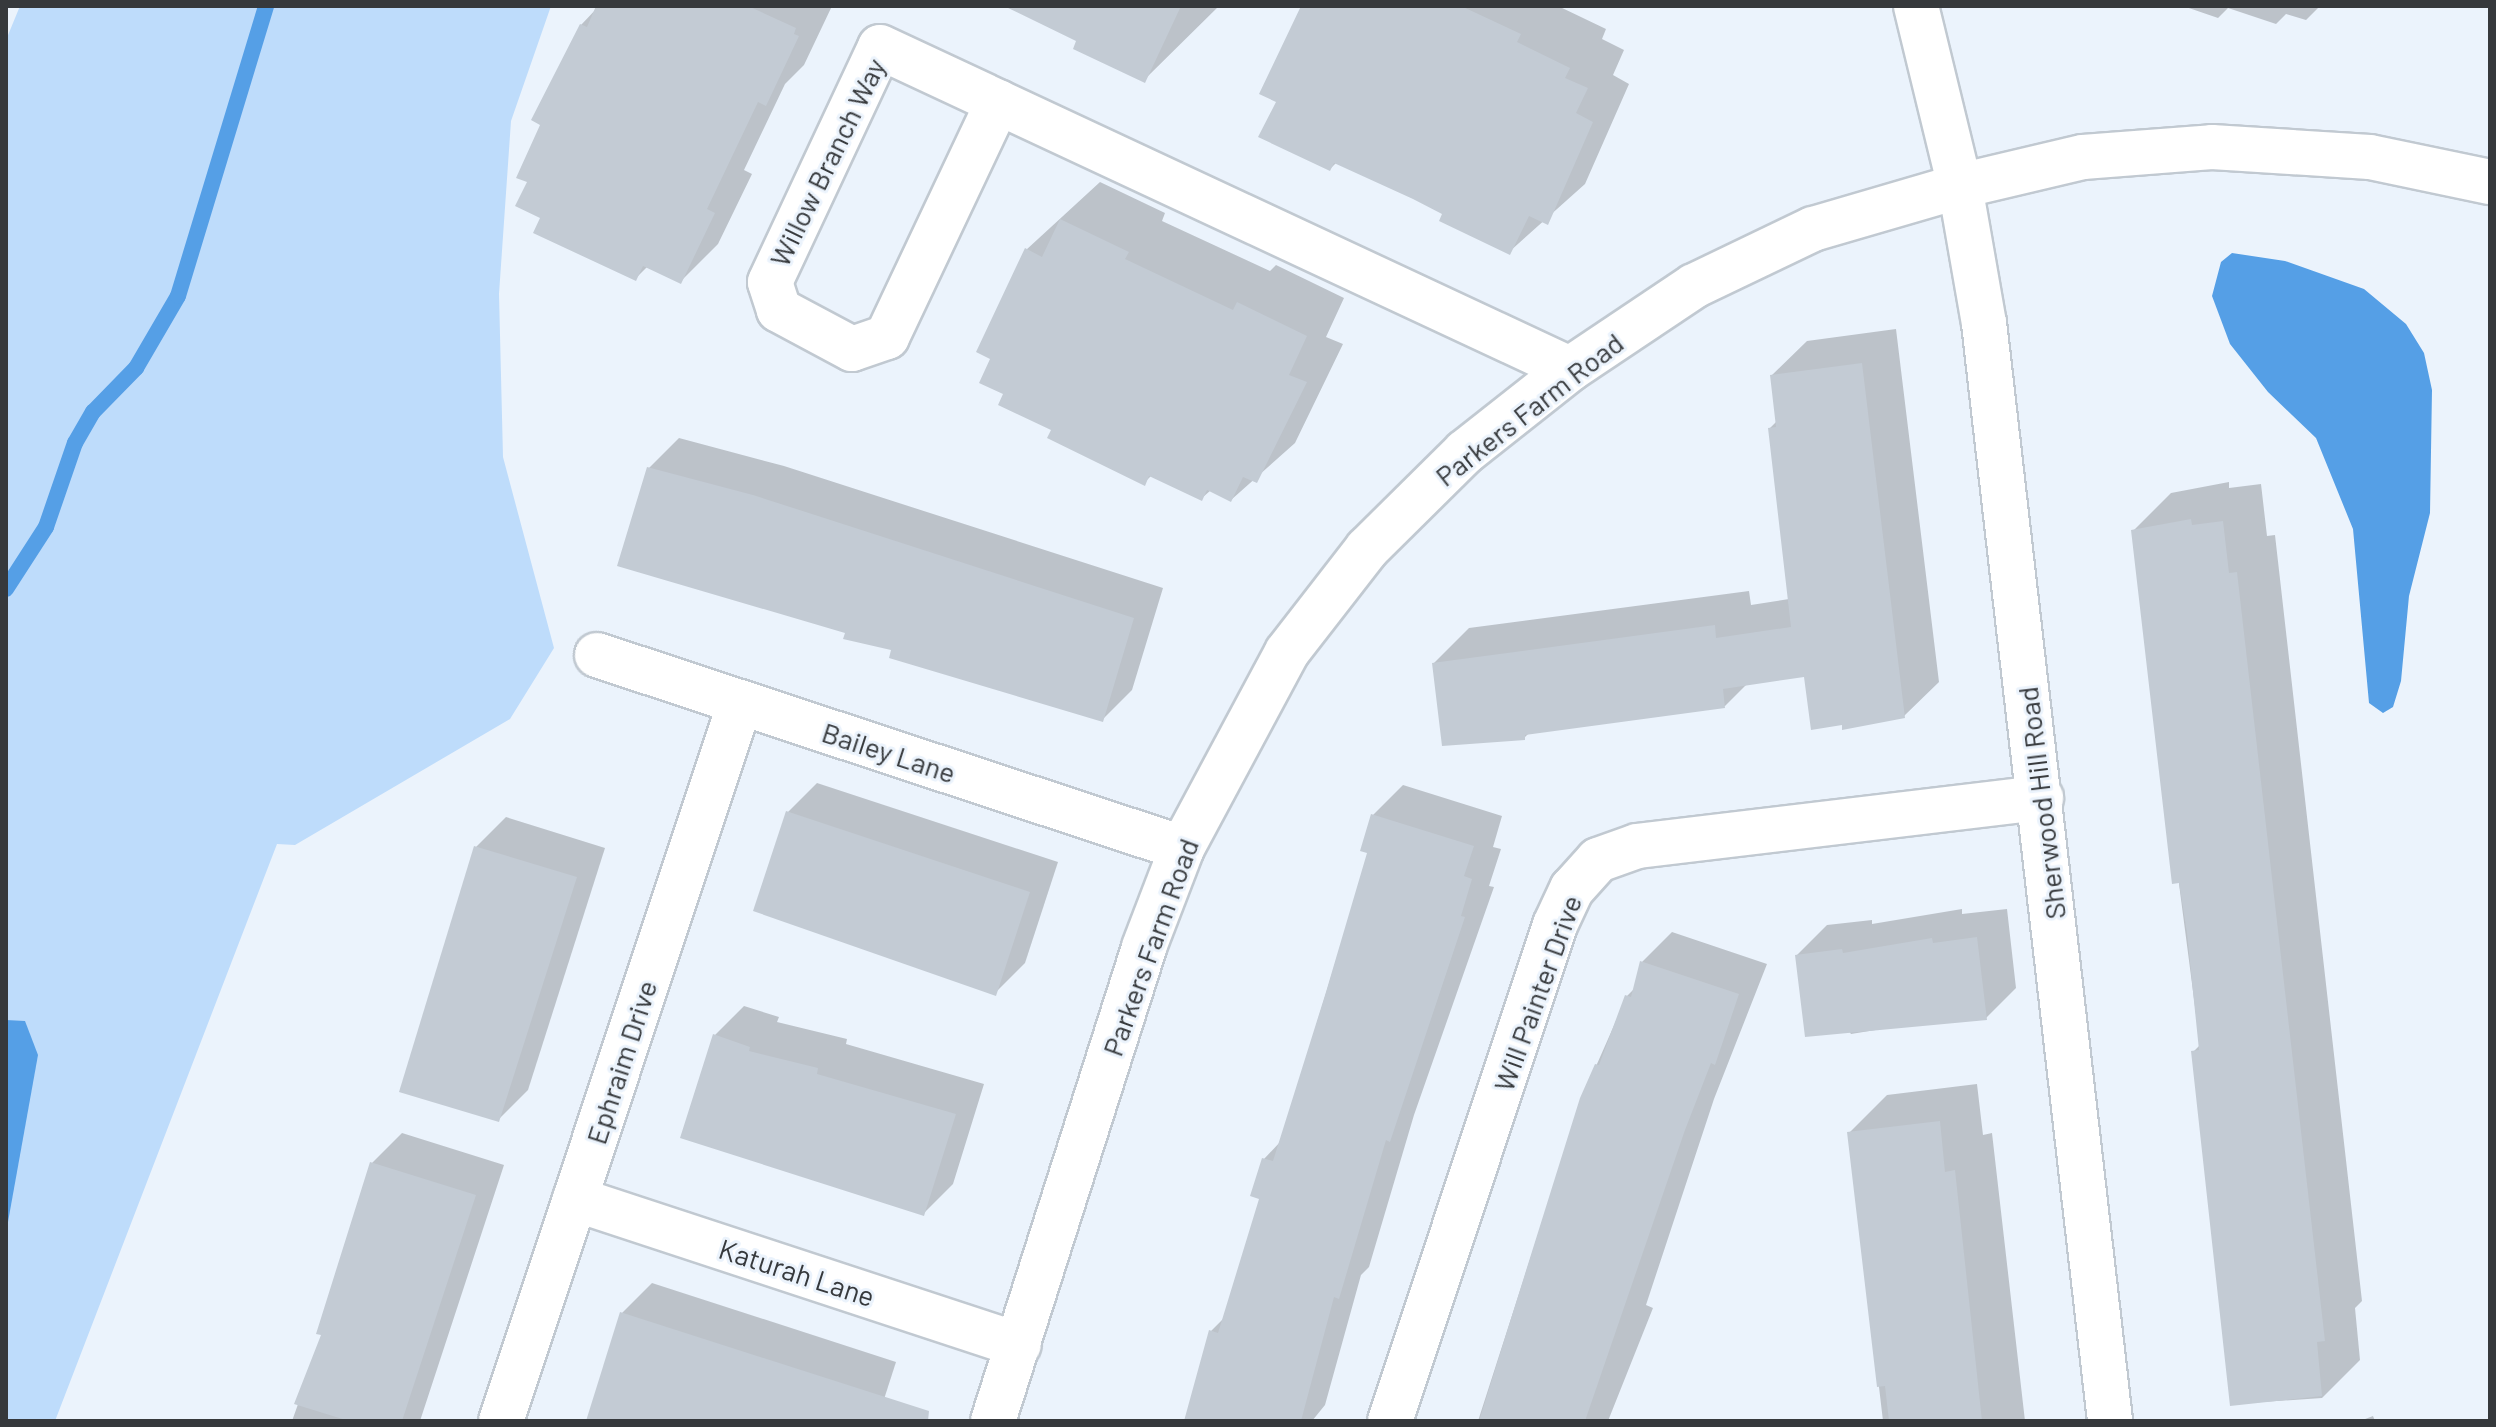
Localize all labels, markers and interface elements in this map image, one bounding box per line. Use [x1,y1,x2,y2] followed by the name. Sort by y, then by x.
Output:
[762,52,892,272] street label: Willow Branch Way
[1429,325,1629,493] street label: Parkers Farm Road
[2010,685,2072,921] street label: Sherwood Hill Road
[818,715,960,789] street label: Bailey Lane
[1095,834,1205,1060] street label: Parkers Farm Road
[1486,890,1588,1096] street label: Will Painter Drive
[579,976,663,1148] street label: Ephraim Drive
[715,1231,879,1313] street label: Katurah Lane

